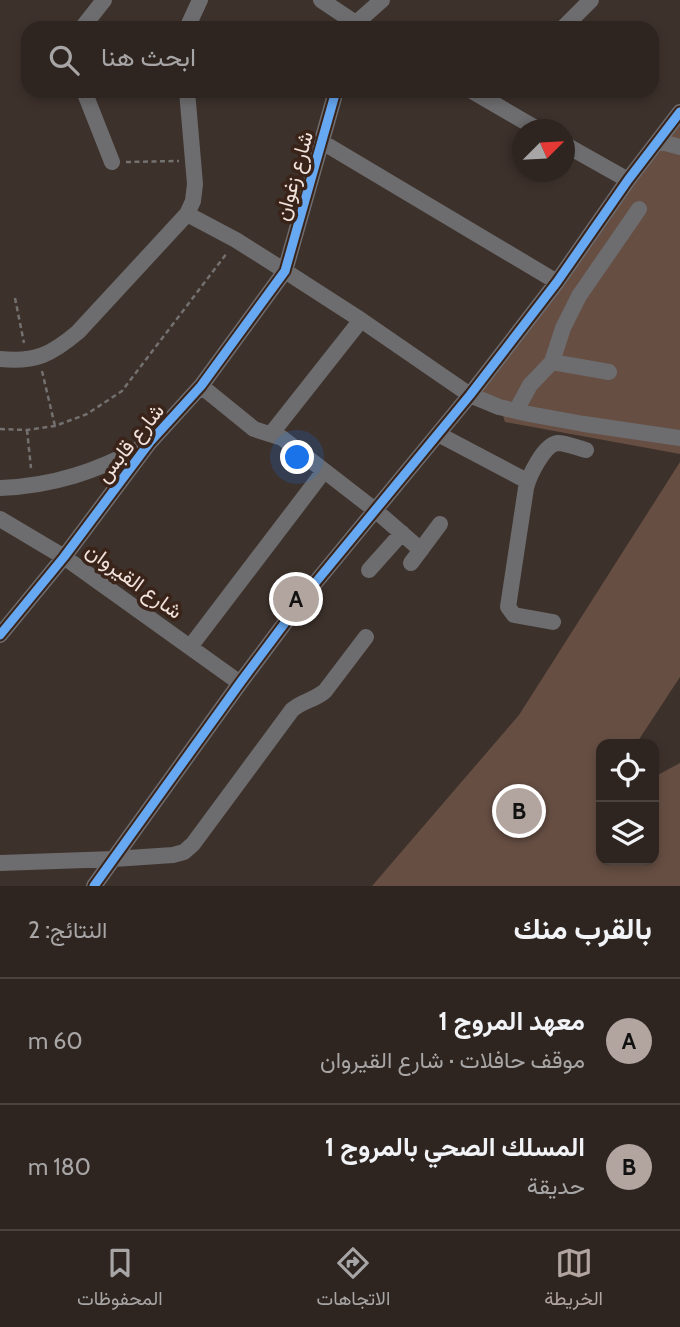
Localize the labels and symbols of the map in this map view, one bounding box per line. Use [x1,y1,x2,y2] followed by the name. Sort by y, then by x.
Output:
[512,119,575,182] north arrow
[269,128,320,224] street label: شارع زغوان
[90,398,171,488] street label: شارع قابس
[280,440,314,474] your location
[80,537,187,626] street label: شارع القيروان
[273,573,319,625] pin: A
[496,785,542,837] pin: B

